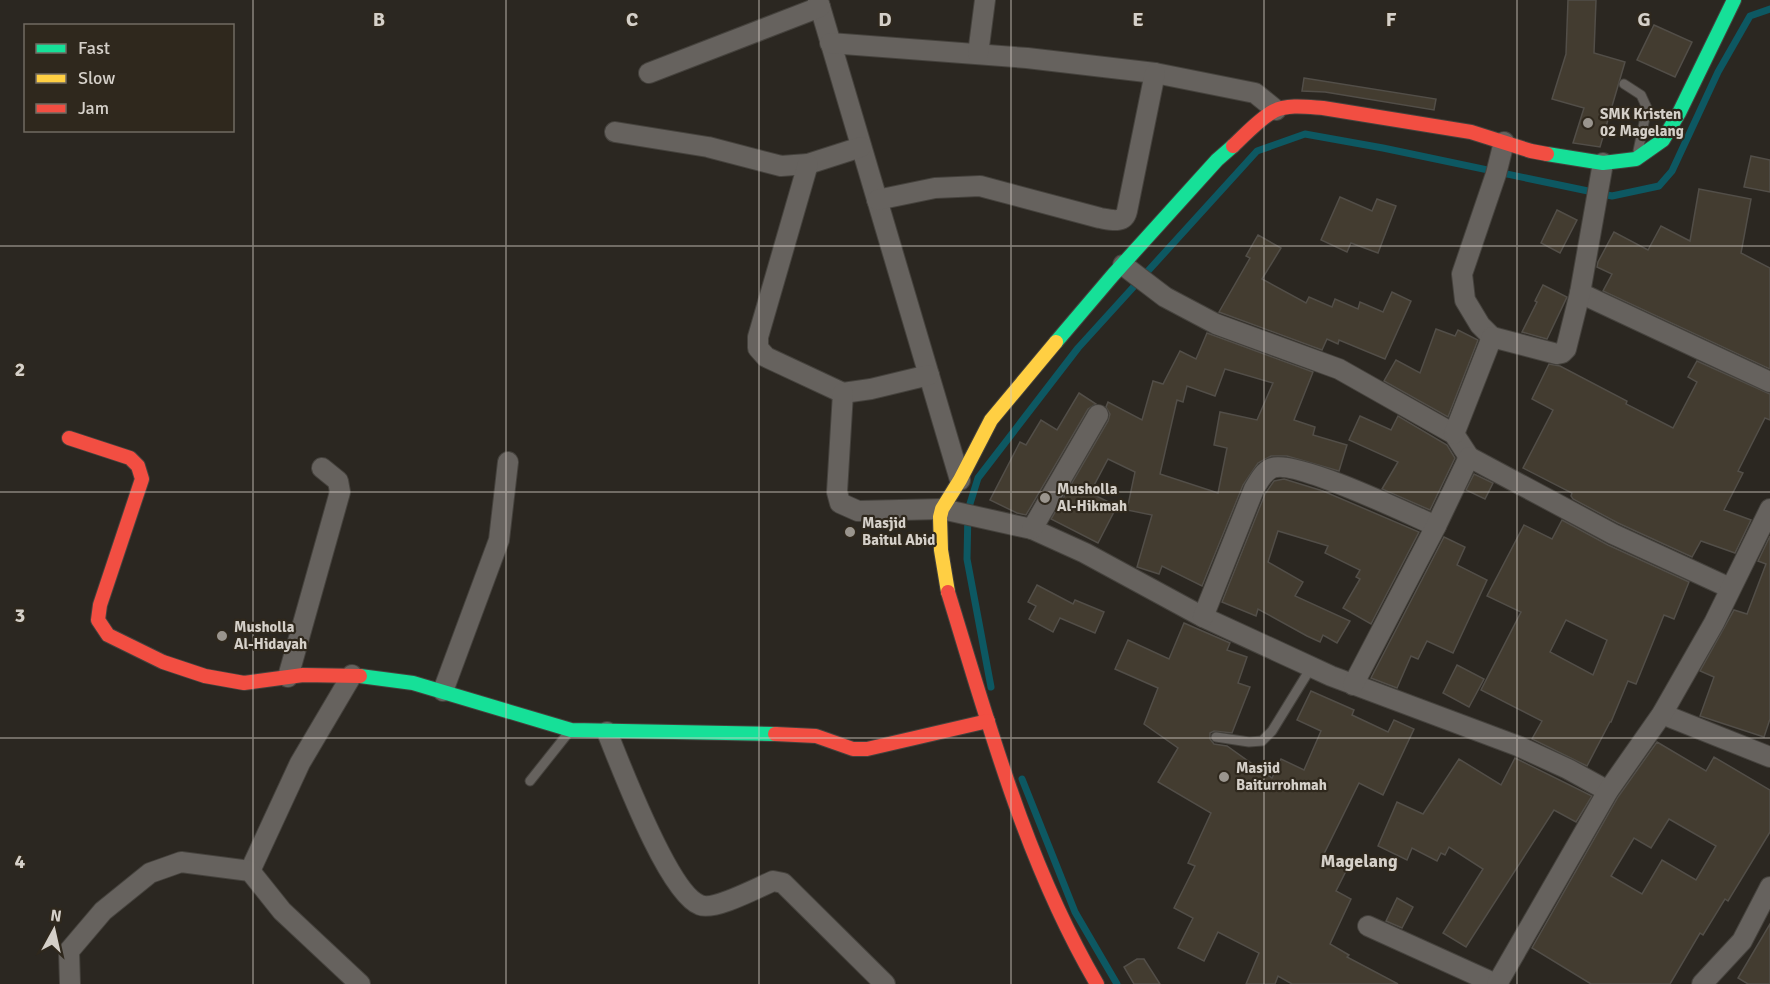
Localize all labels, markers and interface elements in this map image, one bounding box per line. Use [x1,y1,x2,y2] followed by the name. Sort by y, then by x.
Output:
[373,7,385,32] text: B
[626,7,638,32] text: C
[878,7,892,32] text: D
[1132,7,1144,32] text: E
[1386,7,1397,32] text: F
[1637,7,1651,32] text: G
[24,24,234,132] legend
[78,37,110,59] text: Fast
[78,67,115,89] text: Slow
[78,97,109,119] text: Jam
[1600,105,1684,140] place label: SMK Kristen 02 Magelang
[1581,116,1595,130] marker: SMK Kristen 02 Magelang
[15,357,25,382] text: 2
[1057,480,1127,515] place label: Musholla Al-Hikmah
[1038,491,1052,505] marker: Musholla Al-Hikmah
[862,514,935,549] place label: Masjid Baitul Abid
[843,525,857,539] marker: Masjid Baitul Abid
[15,603,25,628] text: 3
[234,618,307,653] place label: Musholla Al-Hidayah
[215,629,229,643] marker: Musholla Al-Hidayah
[1236,759,1327,794] place label: Masjid Baiturrohmah
[1217,770,1231,784] marker: Masjid Baiturrohmah
[15,849,26,874] text: 4
[1320,850,1398,872] district label: Magelang
[24,900,84,960] north arrow
[49,905,63,927] text: N

